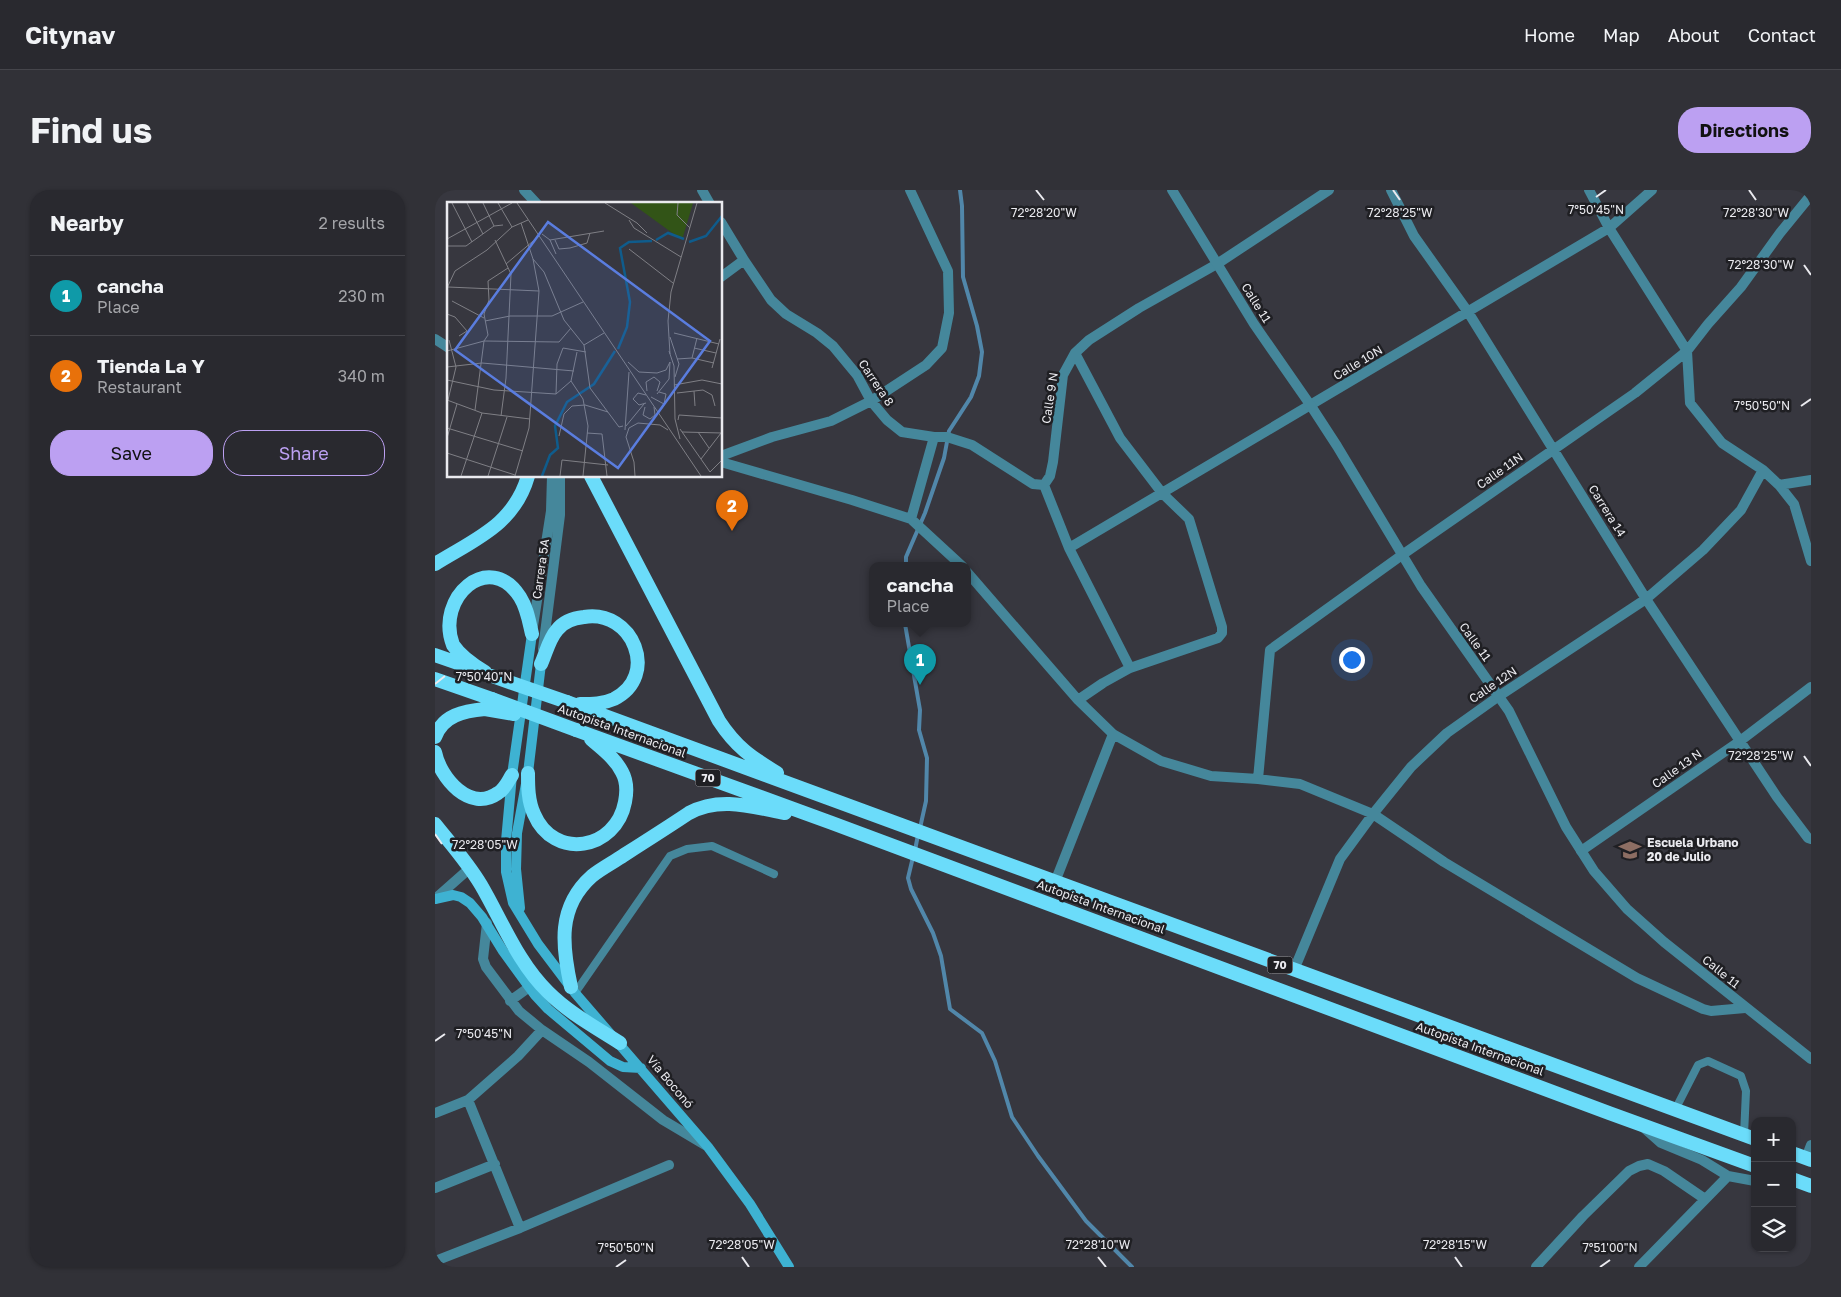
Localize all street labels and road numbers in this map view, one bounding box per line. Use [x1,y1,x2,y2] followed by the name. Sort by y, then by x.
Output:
[1238,280,1275,326] street label: Calle 11
[1330,342,1385,383] street label: Calle 10N
[855,357,897,409] street label: Carrera 8
[1038,371,1061,425] street label: Calle 9 N
[1474,449,1526,492] street label: Calle 11N
[1586,482,1629,540] street label: Carrera 14
[529,538,552,600] street label: Carrera 5A
[1456,619,1495,664] street label: Calle 11
[1466,663,1519,706] street label: Calle 12N
[556,700,688,761] street label: Autopista Internacional
[1649,746,1705,791] street label: Calle 13 N
[695,770,721,786] road number: 70
[1035,876,1167,937] street label: Autopista Internacional
[1699,952,1743,991] street label: Calle 11
[1267,956,1293,974] road number: 70
[1414,1018,1546,1079] street label: Autopista Internacional
[644,1052,697,1111] street label: Vía Boconó

